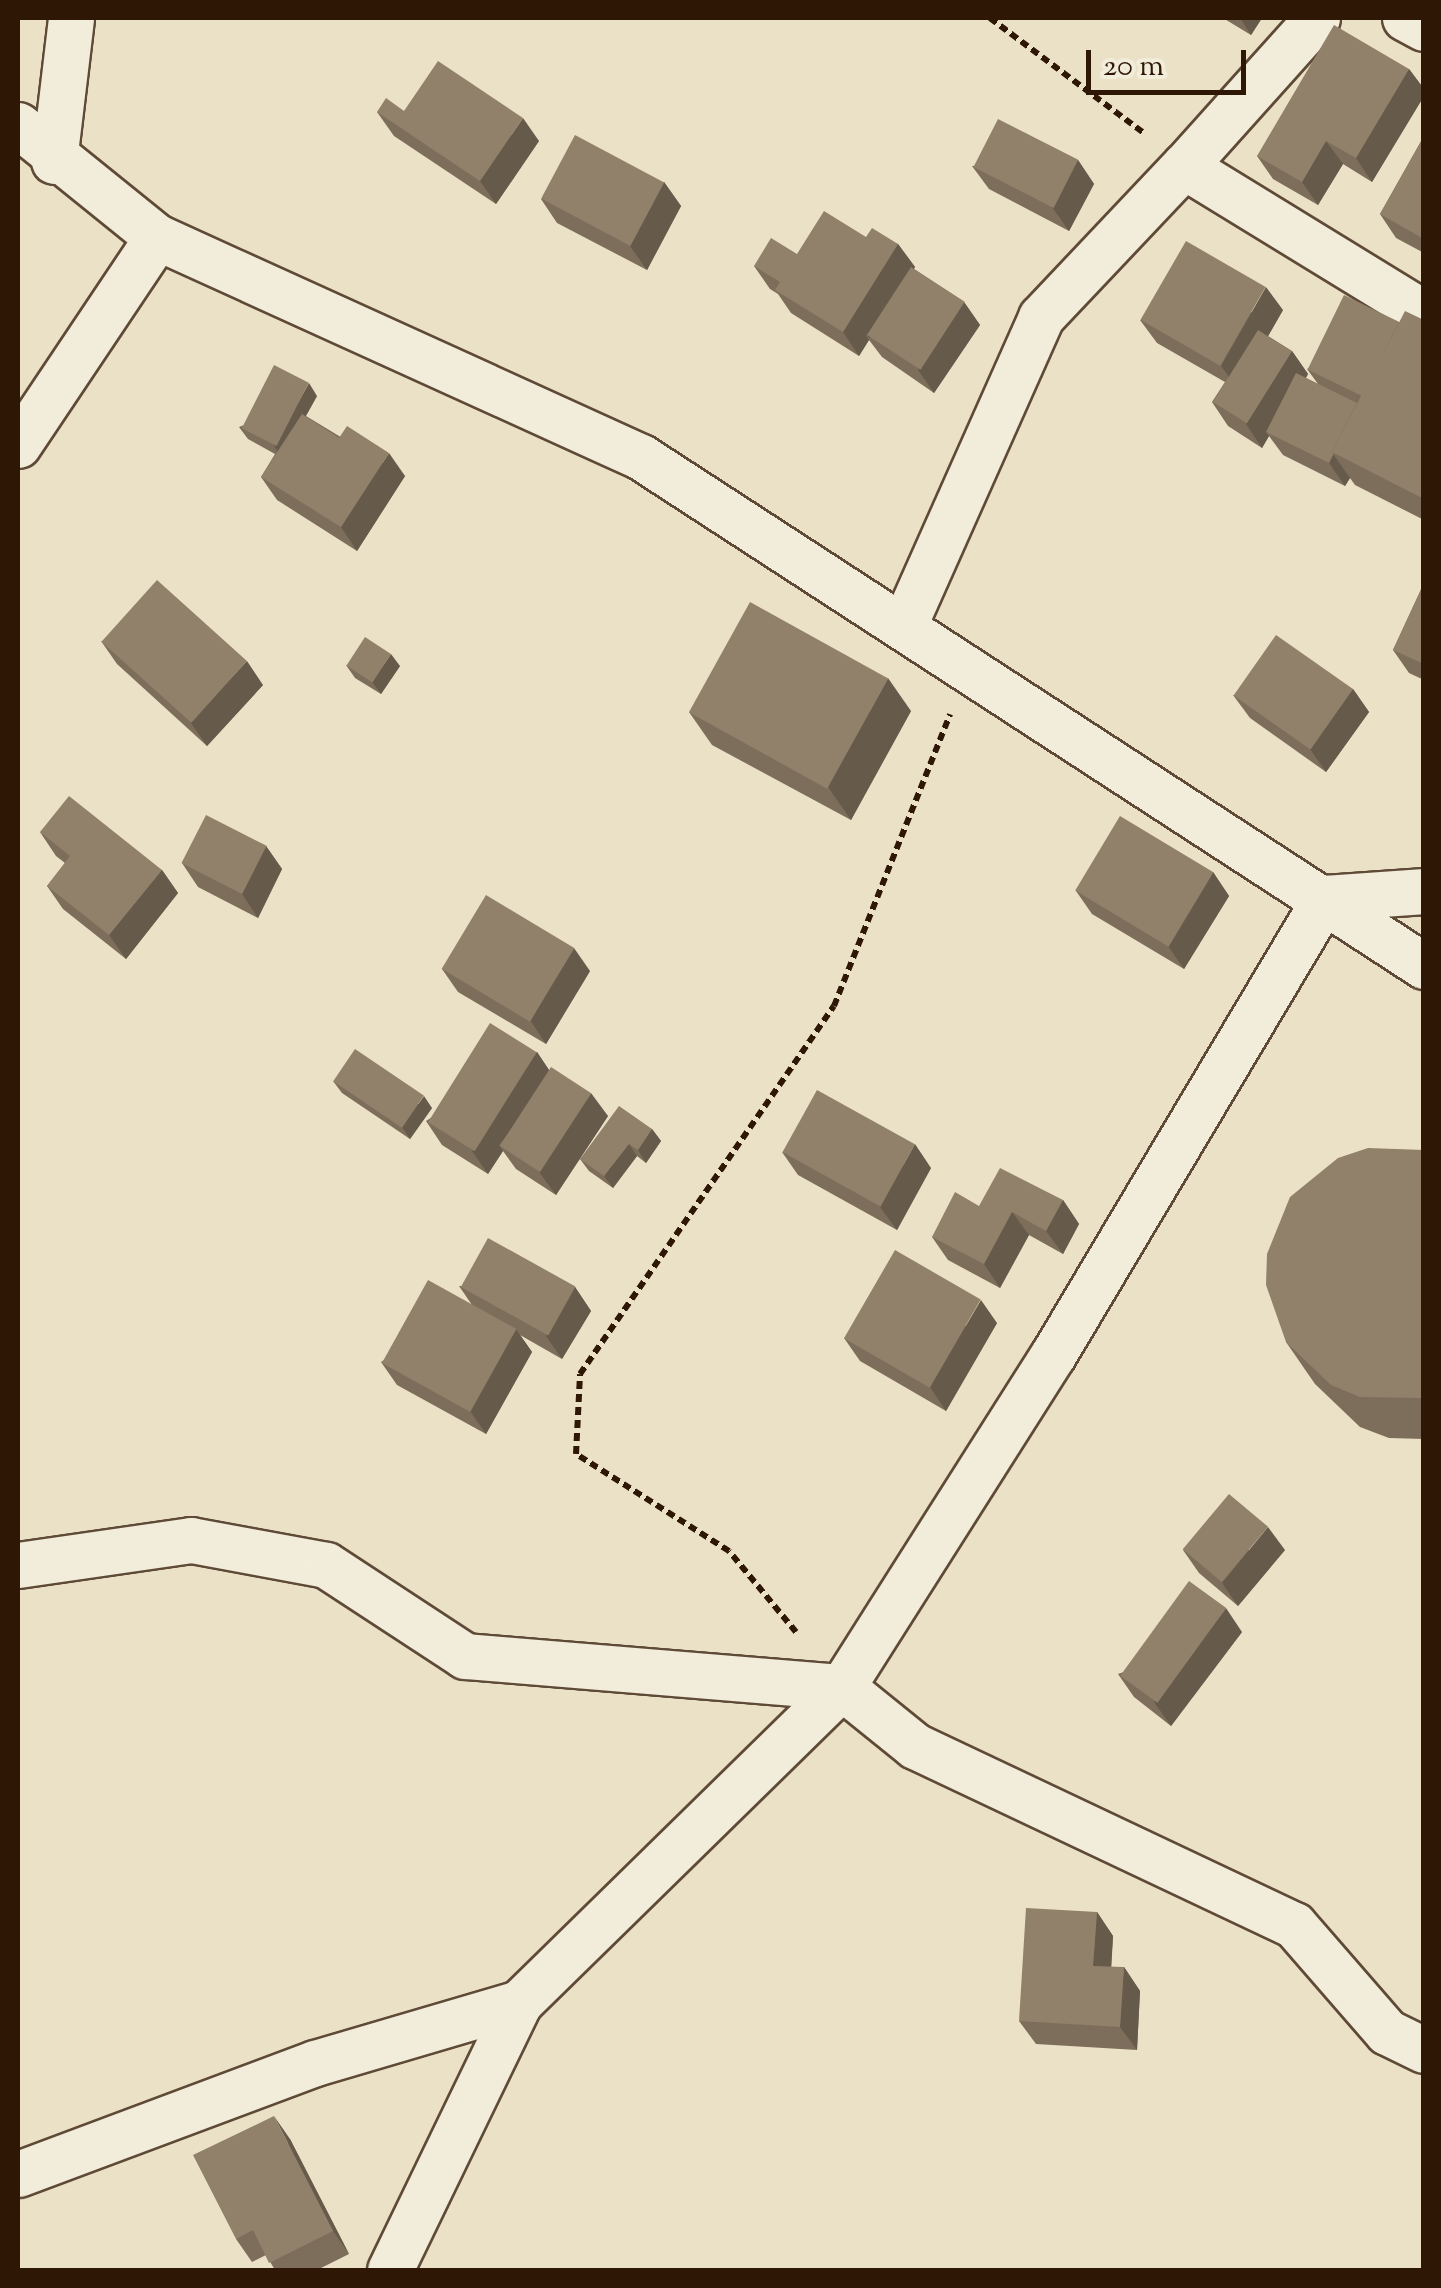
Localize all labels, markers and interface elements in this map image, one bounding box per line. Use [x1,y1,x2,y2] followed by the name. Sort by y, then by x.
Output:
[1091,30,1251,92] scale bar
[1103,46,1164,89] text: 20 m

